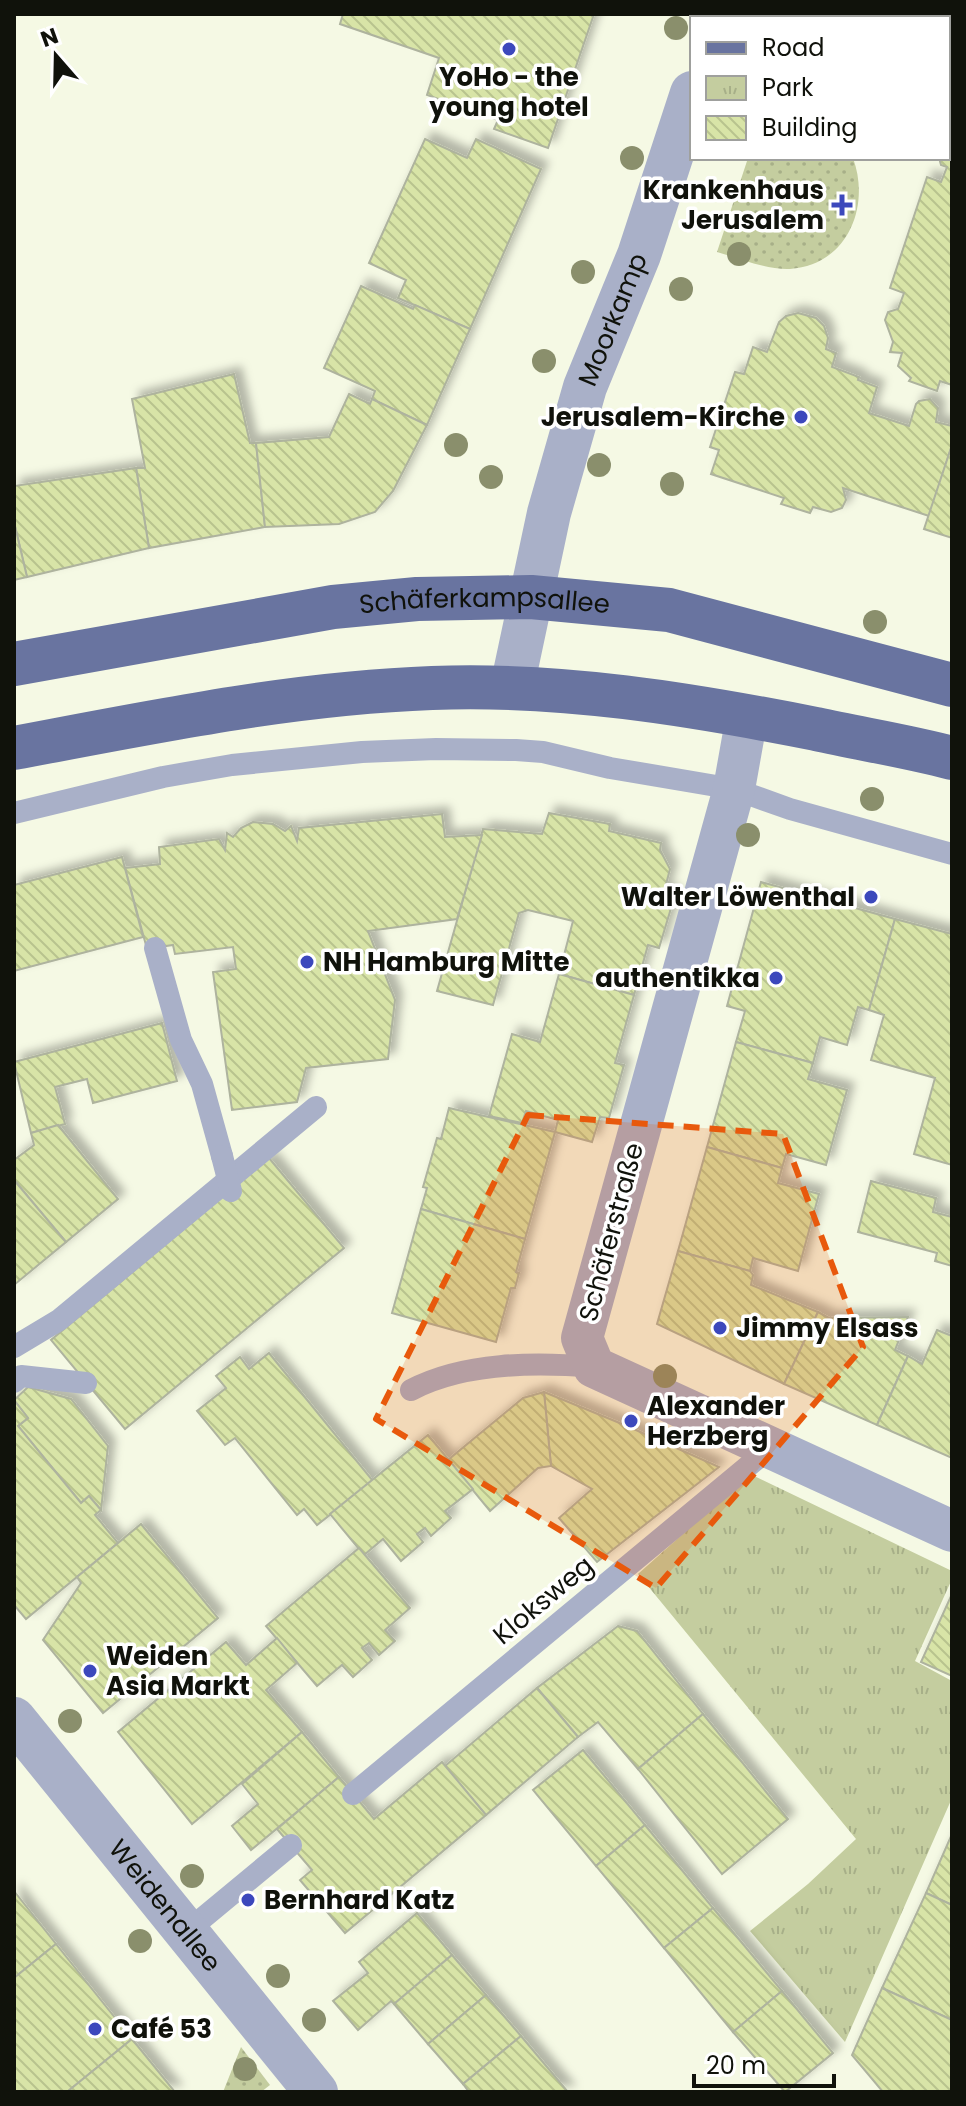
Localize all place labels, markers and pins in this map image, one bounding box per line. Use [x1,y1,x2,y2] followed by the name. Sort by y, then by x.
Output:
[500,40,518,58] marker: YoHo - the young hotel
[428,59,589,125] place label: YoHo - the young hotel
[643,172,824,238] place label: Krankenhaus Jerusalem
[831,194,853,216] marker: Krankenhaus Jerusalem
[541,399,785,435] place label: Jerusalem-Kirche
[792,408,810,426] marker: Jerusalem-Kirche
[621,879,855,915] place label: Walter Löwenthal
[862,888,880,906] marker: Walter Löwenthal
[323,944,569,980] place label: NH Hamburg Mitte
[298,953,316,971] marker: NH Hamburg Mitte
[595,960,760,996] place label: authentikka
[767,969,785,987] marker: authentikka
[736,1310,919,1346] place label: Jimmy Elsass
[711,1319,729,1337] marker: Jimmy Elsass
[647,1388,785,1454] place label: Alexander Herzberg
[622,1412,640,1430] marker: Alexander Herzberg
[106,1638,250,1704] place label: Weiden Asia Markt
[81,1662,99,1680] marker: Weiden Asia Markt
[264,1882,455,1918] place label: Bernhard Katz
[239,1891,257,1909] marker: Bernhard Katz
[111,2011,212,2047] place label: Café 53
[86,2020,104,2038] marker: Café 53

